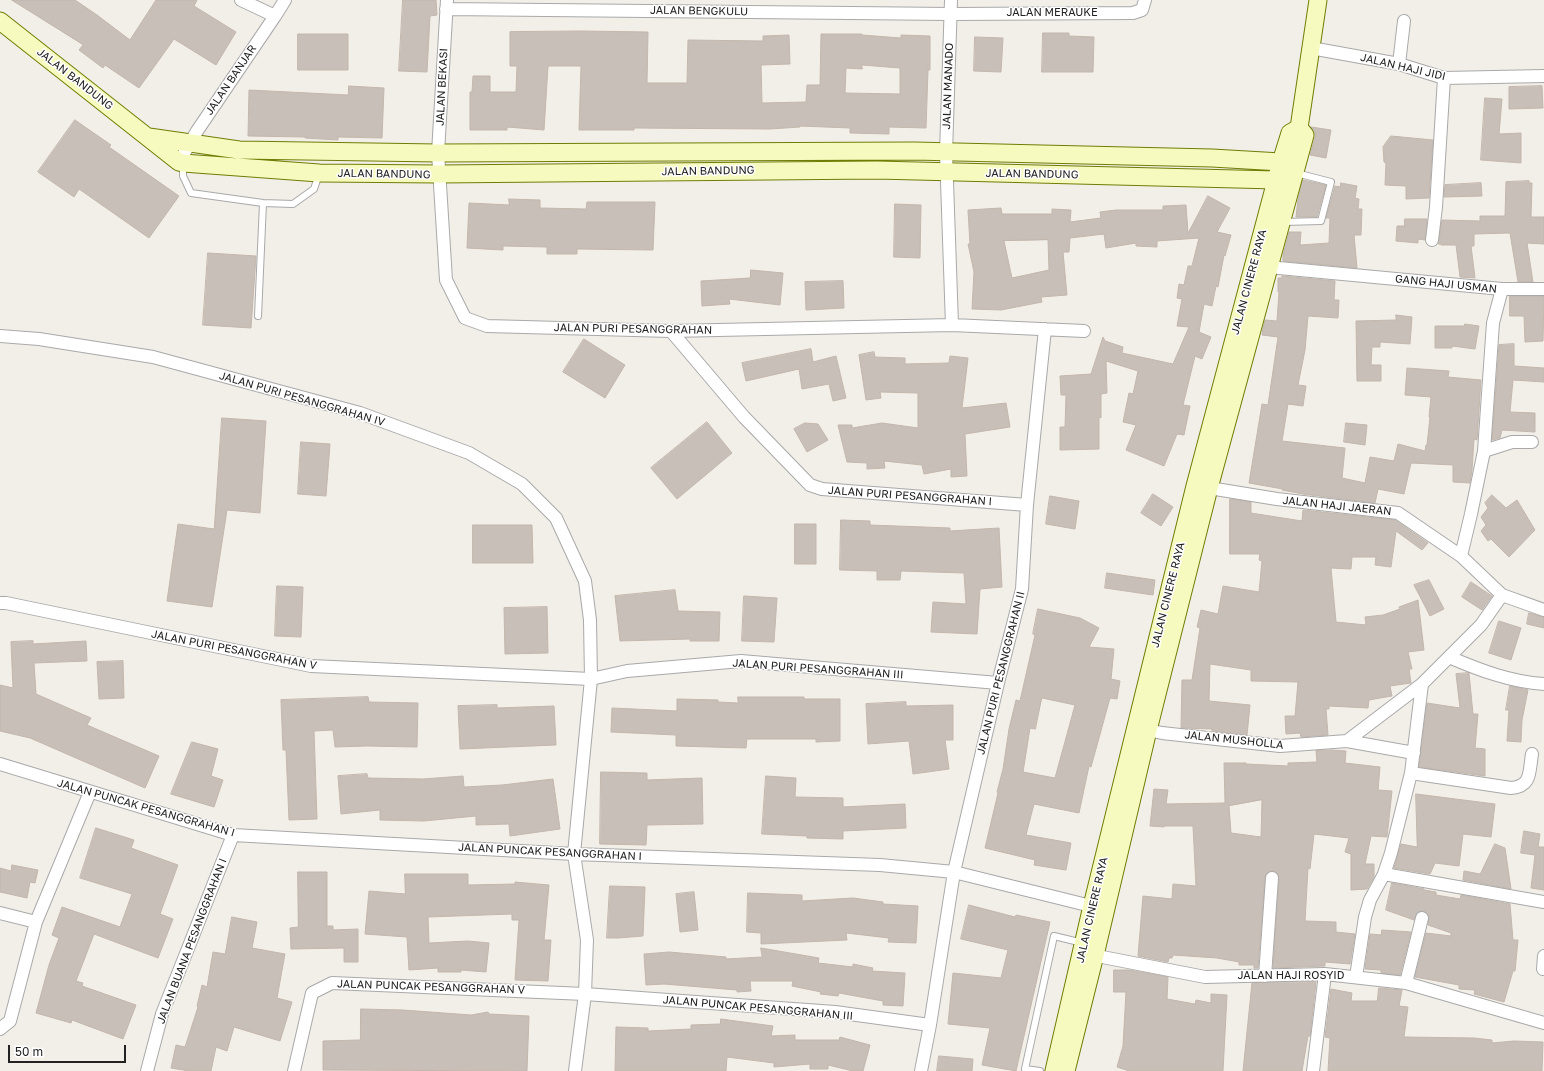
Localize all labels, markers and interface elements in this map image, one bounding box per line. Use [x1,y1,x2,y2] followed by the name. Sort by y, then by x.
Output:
[650,4,748,18] street label: JALAN BENGKULU
[1006,6,1098,20] street label: JALAN MERAUKE
[203,42,259,118] street label: JALAN BANJAR
[940,42,956,130] street label: JALAN MANADO
[34,45,116,113] street label: JALAN BANDUNG
[433,48,451,126] street label: JALAN BEKASI
[1359,51,1447,83] street label: JALAN HAJI JIDI
[661,164,755,178] street label: JALAN BANDUNG
[337,167,431,181] street label: JALAN BANDUNG
[985,167,1079,181] street label: JALAN BANDUNG
[1229,228,1269,336] street label: JALAN CINERE RAYA
[1395,272,1497,296] street label: GANG HAJI USMAN
[554,321,712,337] street label: JALAN PURI PESANGGRAHAN
[218,369,386,429] street label: JALAN PURI PESANGGRAHAN IV
[828,484,992,508] street label: JALAN PURI PESANGGRAHAN I
[1282,494,1392,518] street label: JALAN HAJI JAERAN
[1149,541,1187,649] street label: JALAN CINERE RAYA
[974,590,1028,756] street label: JALAN PURI PESANGGRAHAN II
[150,627,318,673] street label: JALAN PURI PESANGGRAHAN V
[732,656,904,682] street label: JALAN PURI PESANGGRAHAN III
[1184,728,1284,752] street label: JALAN MUSHOLLA
[56,776,236,840] street label: JALAN PUNCAK PESANGGRAHAN I
[458,841,642,863] street label: JALAN PUNCAK PESANGGRAHAN I
[154,856,230,1026] street label: JALAN BUANA PESANGGRAHAN I
[1073,856,1111,964] street label: JALAN CINERE RAYA
[1237,969,1345,983] street label: JALAN HAJI ROSYID
[337,977,525,997] street label: JALAN PUNCAK PESANGGRAHAN V
[662,993,854,1023] street label: JALAN PUNCAK PESANGGRAHAN III
[10,1037,128,1063] scale bar
[15,1044,43,1059] text: 50 m

